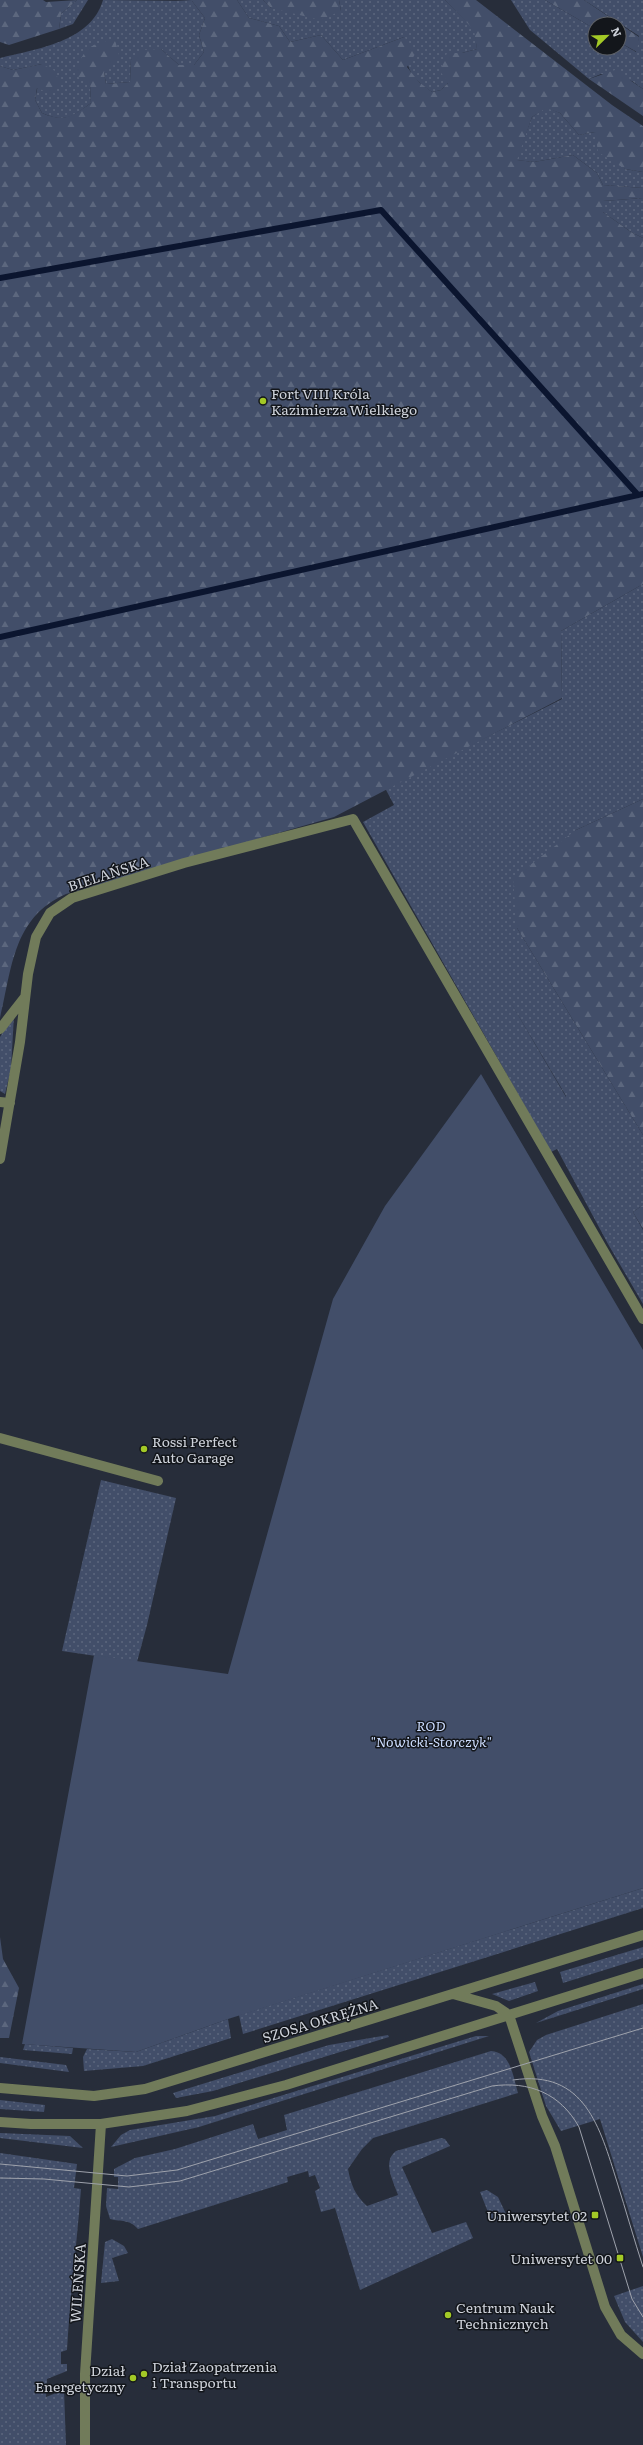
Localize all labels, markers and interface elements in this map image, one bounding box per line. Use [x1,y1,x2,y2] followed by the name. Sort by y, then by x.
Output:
[587,16,627,56] north arrow
[608,24,626,39] text: N
[271,383,417,419] place label: Fort VIII Króla Kazimierza Wielkiego
[258,396,268,406] marker: Fort VIII Króla Kazimierza Wielkiego
[65,850,152,895] street label: BIELAŃSKA
[152,1431,238,1467] place label: Rossi Perfect Auto Garage
[139,1444,149,1454] marker: Rossi Perfect Auto Garage
[370,1715,492,1751] park label: ROD "Nowicki-Storczyk"
[260,1993,381,2047] street label: SZOSA OKRĘŻNA
[486,2205,587,2225] place label: Uniwersytet 02
[590,2210,600,2220] marker: Uniwersytet 02
[64,2242,90,2323] street label: WILEŃSKA
[510,2248,612,2268] place label: Uniwersytet 00
[615,2253,625,2263] marker: Uniwersytet 00
[456,2297,555,2333] place label: Centrum Nauk Technicznych
[443,2310,453,2320] marker: Centrum Nauk Technicznych
[152,2356,278,2392] place label: Dział Zaopatrzenia i Transportu
[35,2360,126,2396] place label: Dział Energetyczny
[139,2369,149,2379] marker: Dział Zaopatrzenia i Transportu
[128,2373,138,2383] marker: Dział Energetyczny

